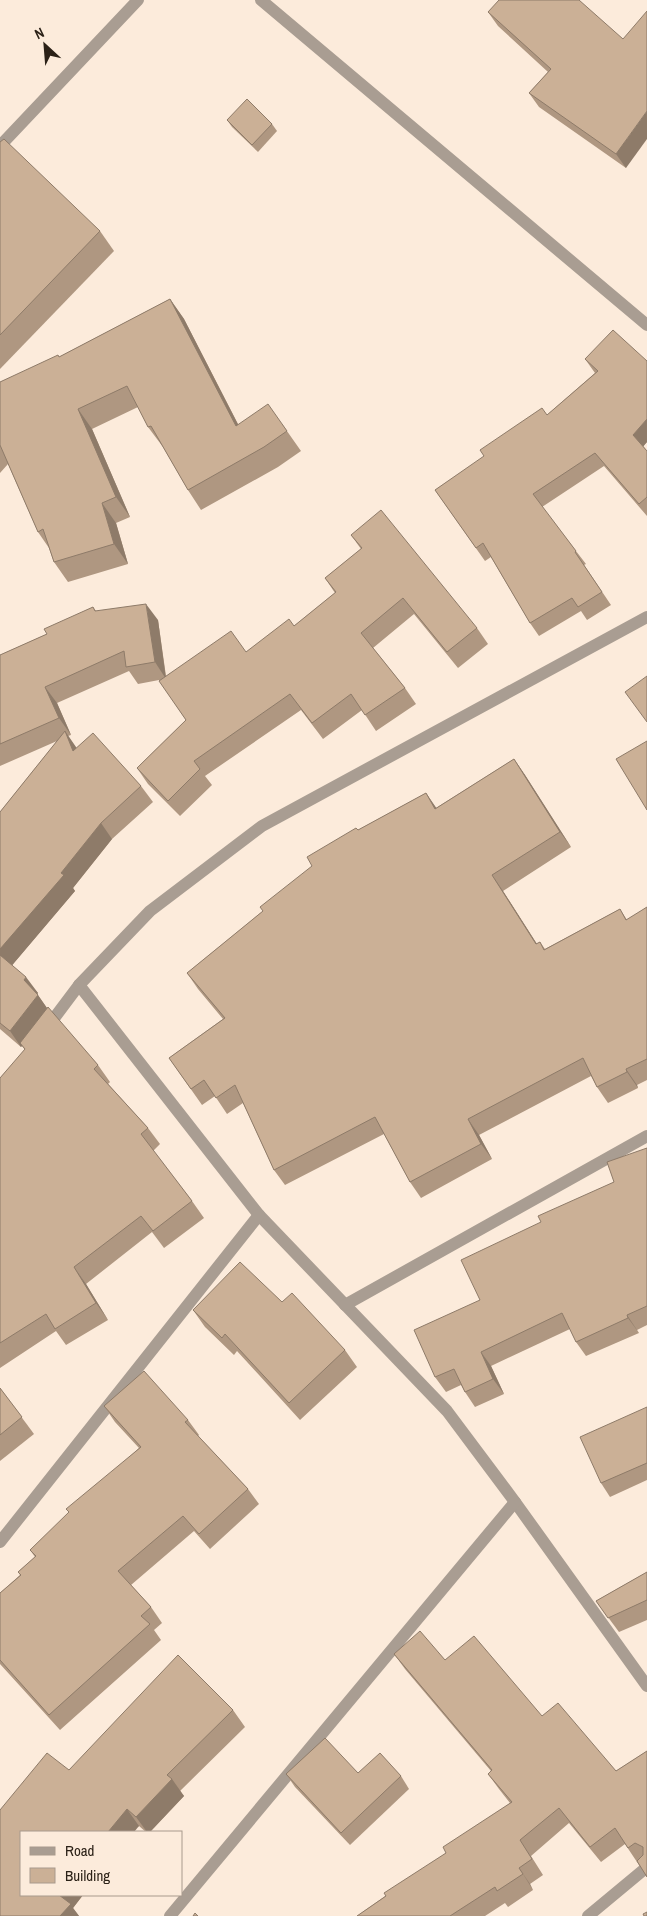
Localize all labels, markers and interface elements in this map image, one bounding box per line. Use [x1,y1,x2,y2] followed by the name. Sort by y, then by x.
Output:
[20,20,70,70] north arrow
[32,23,47,43] text: N
[20,1831,182,1896] legend
[65,1840,94,1861] text: Road
[65,1865,110,1886] text: Building

